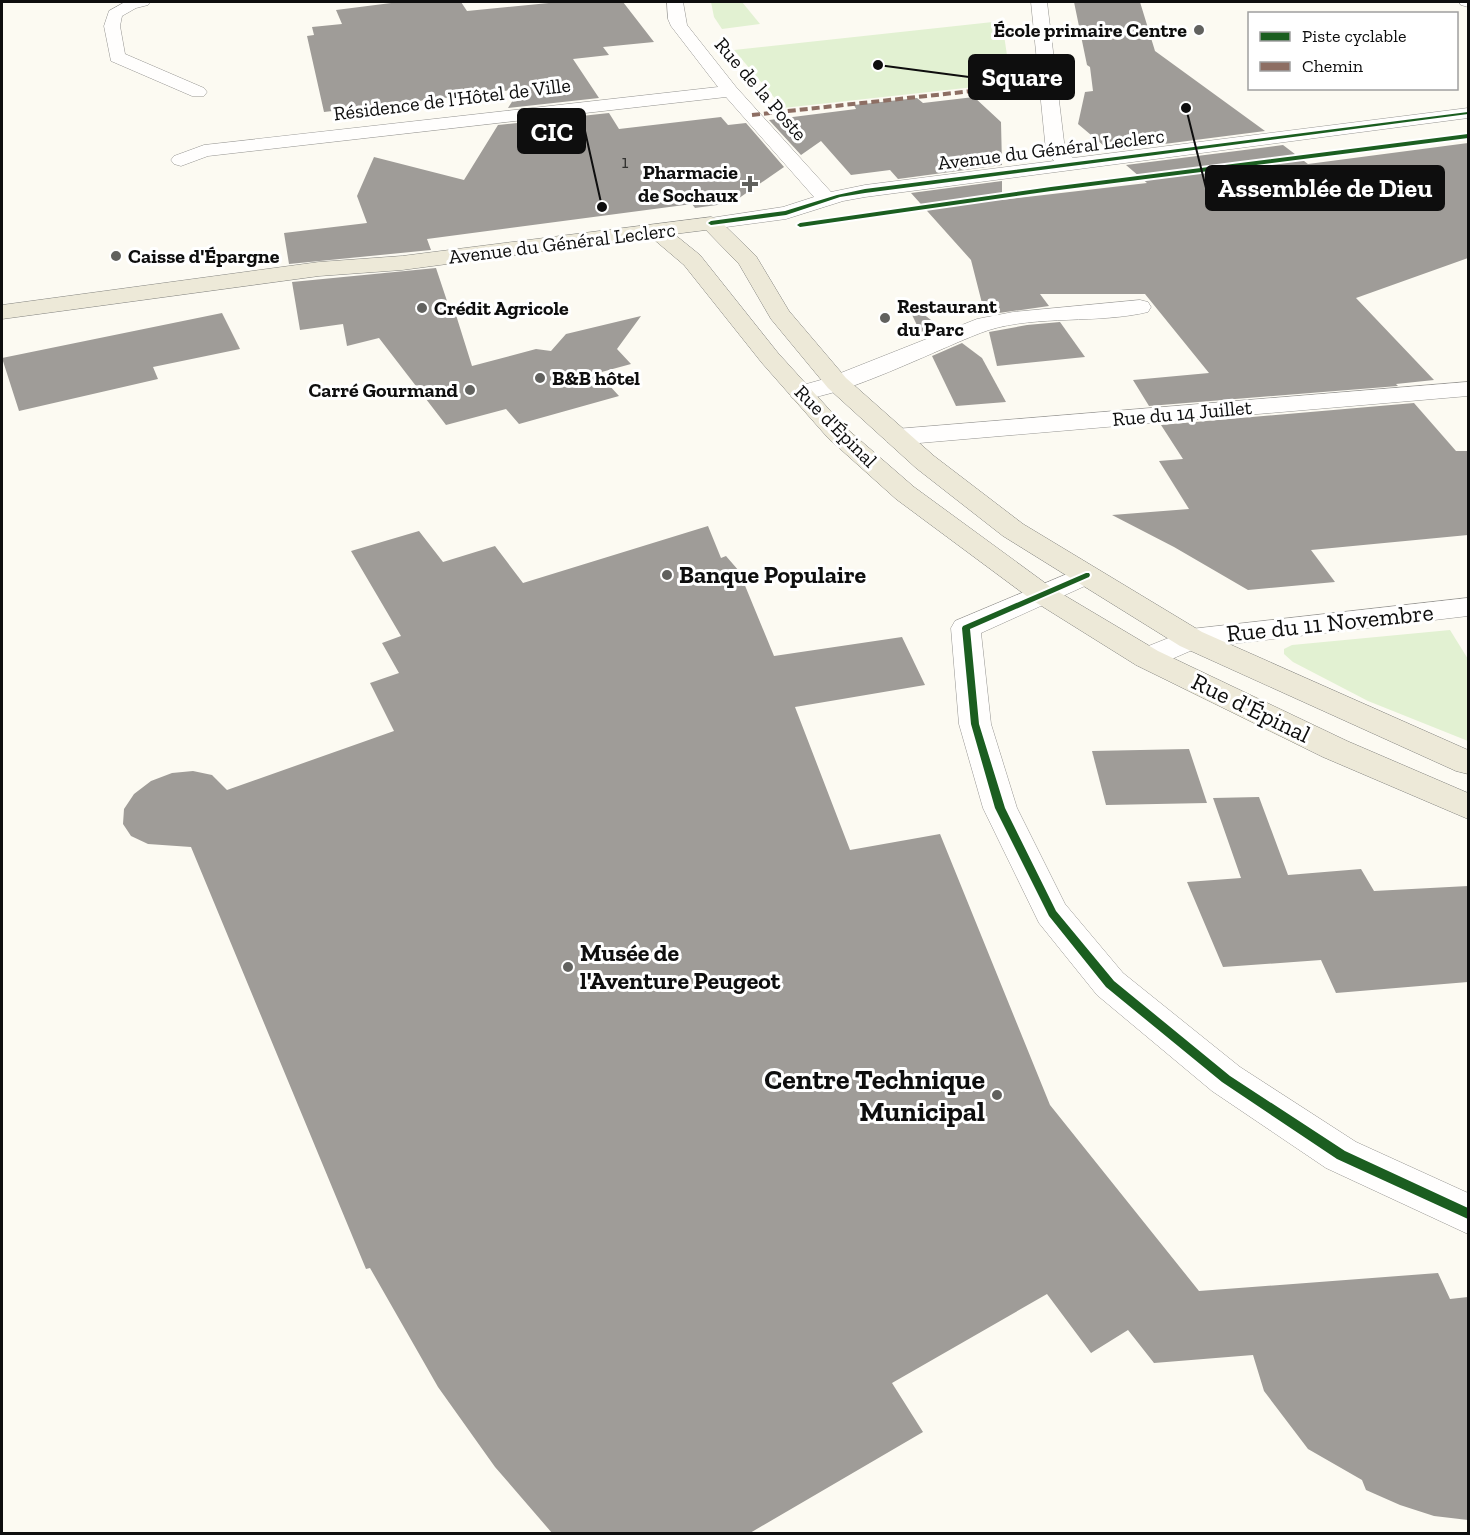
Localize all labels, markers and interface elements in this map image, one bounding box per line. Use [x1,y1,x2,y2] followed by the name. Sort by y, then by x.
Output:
[1248,12,1458,90] legend
[993,18,1187,42] place label: École primaire Centre
[1192,23,1206,37] marker: École primaire Centre
[1302,25,1406,47] text: Piste cyclable
[710,33,812,145] street label: Rue de la Poste
[969,55,1074,99] callout: Square
[1302,55,1364,77] text: Chemin
[981,61,1063,93] text: Square
[332,73,572,125] street label: Résidence de l'Hôtel de Ville
[518,109,585,153] callout: CIC
[531,116,573,148] text: CIC
[936,123,1166,175] street label: Avenue du Général Leclerc
[622,151,629,173] house number: 1
[638,160,738,207] place label: Pharmacie de Sochaux
[1206,166,1444,210] callout: Assemblée de Dieu
[1218,172,1432,204] text: Assemblée de Dieu
[743,177,757,191] marker: Pharmacie de Sochaux
[447,217,677,269] street label: Avenue du Général Leclerc
[128,244,280,268] place label: Caisse d'Épargne
[109,249,123,263] marker: Caisse d'Épargne
[897,294,998,341] place label: Restaurant du Parc
[434,296,569,320] place label: Crédit Agricole
[415,301,429,315] marker: Crédit Agricole
[878,311,892,325] marker: Restaurant du Parc
[552,366,640,390] place label: B&B hôtel
[533,371,547,385] marker: B&B hôtel
[308,378,459,402] place label: Carré Gourmand
[790,380,882,472] street label: Rue d'Épinal
[463,383,477,397] marker: Carré Gourmand
[1111,395,1253,431] street label: Rue du 14 Juillet
[679,560,867,589] place label: Banque Populaire
[660,568,674,582] marker: Banque Populaire
[1225,597,1435,648] street label: Rue du 11 Novembre
[1187,666,1315,749] street label: Rue d'Épinal
[580,938,781,995] place label: Musée de l'Aventure Peugeot
[561,960,575,974] marker: Musée de l'Aventure Peugeot
[764,1063,985,1128] place label: Centre Technique Municipal
[990,1088,1004,1102] marker: Centre Technique Municipal

